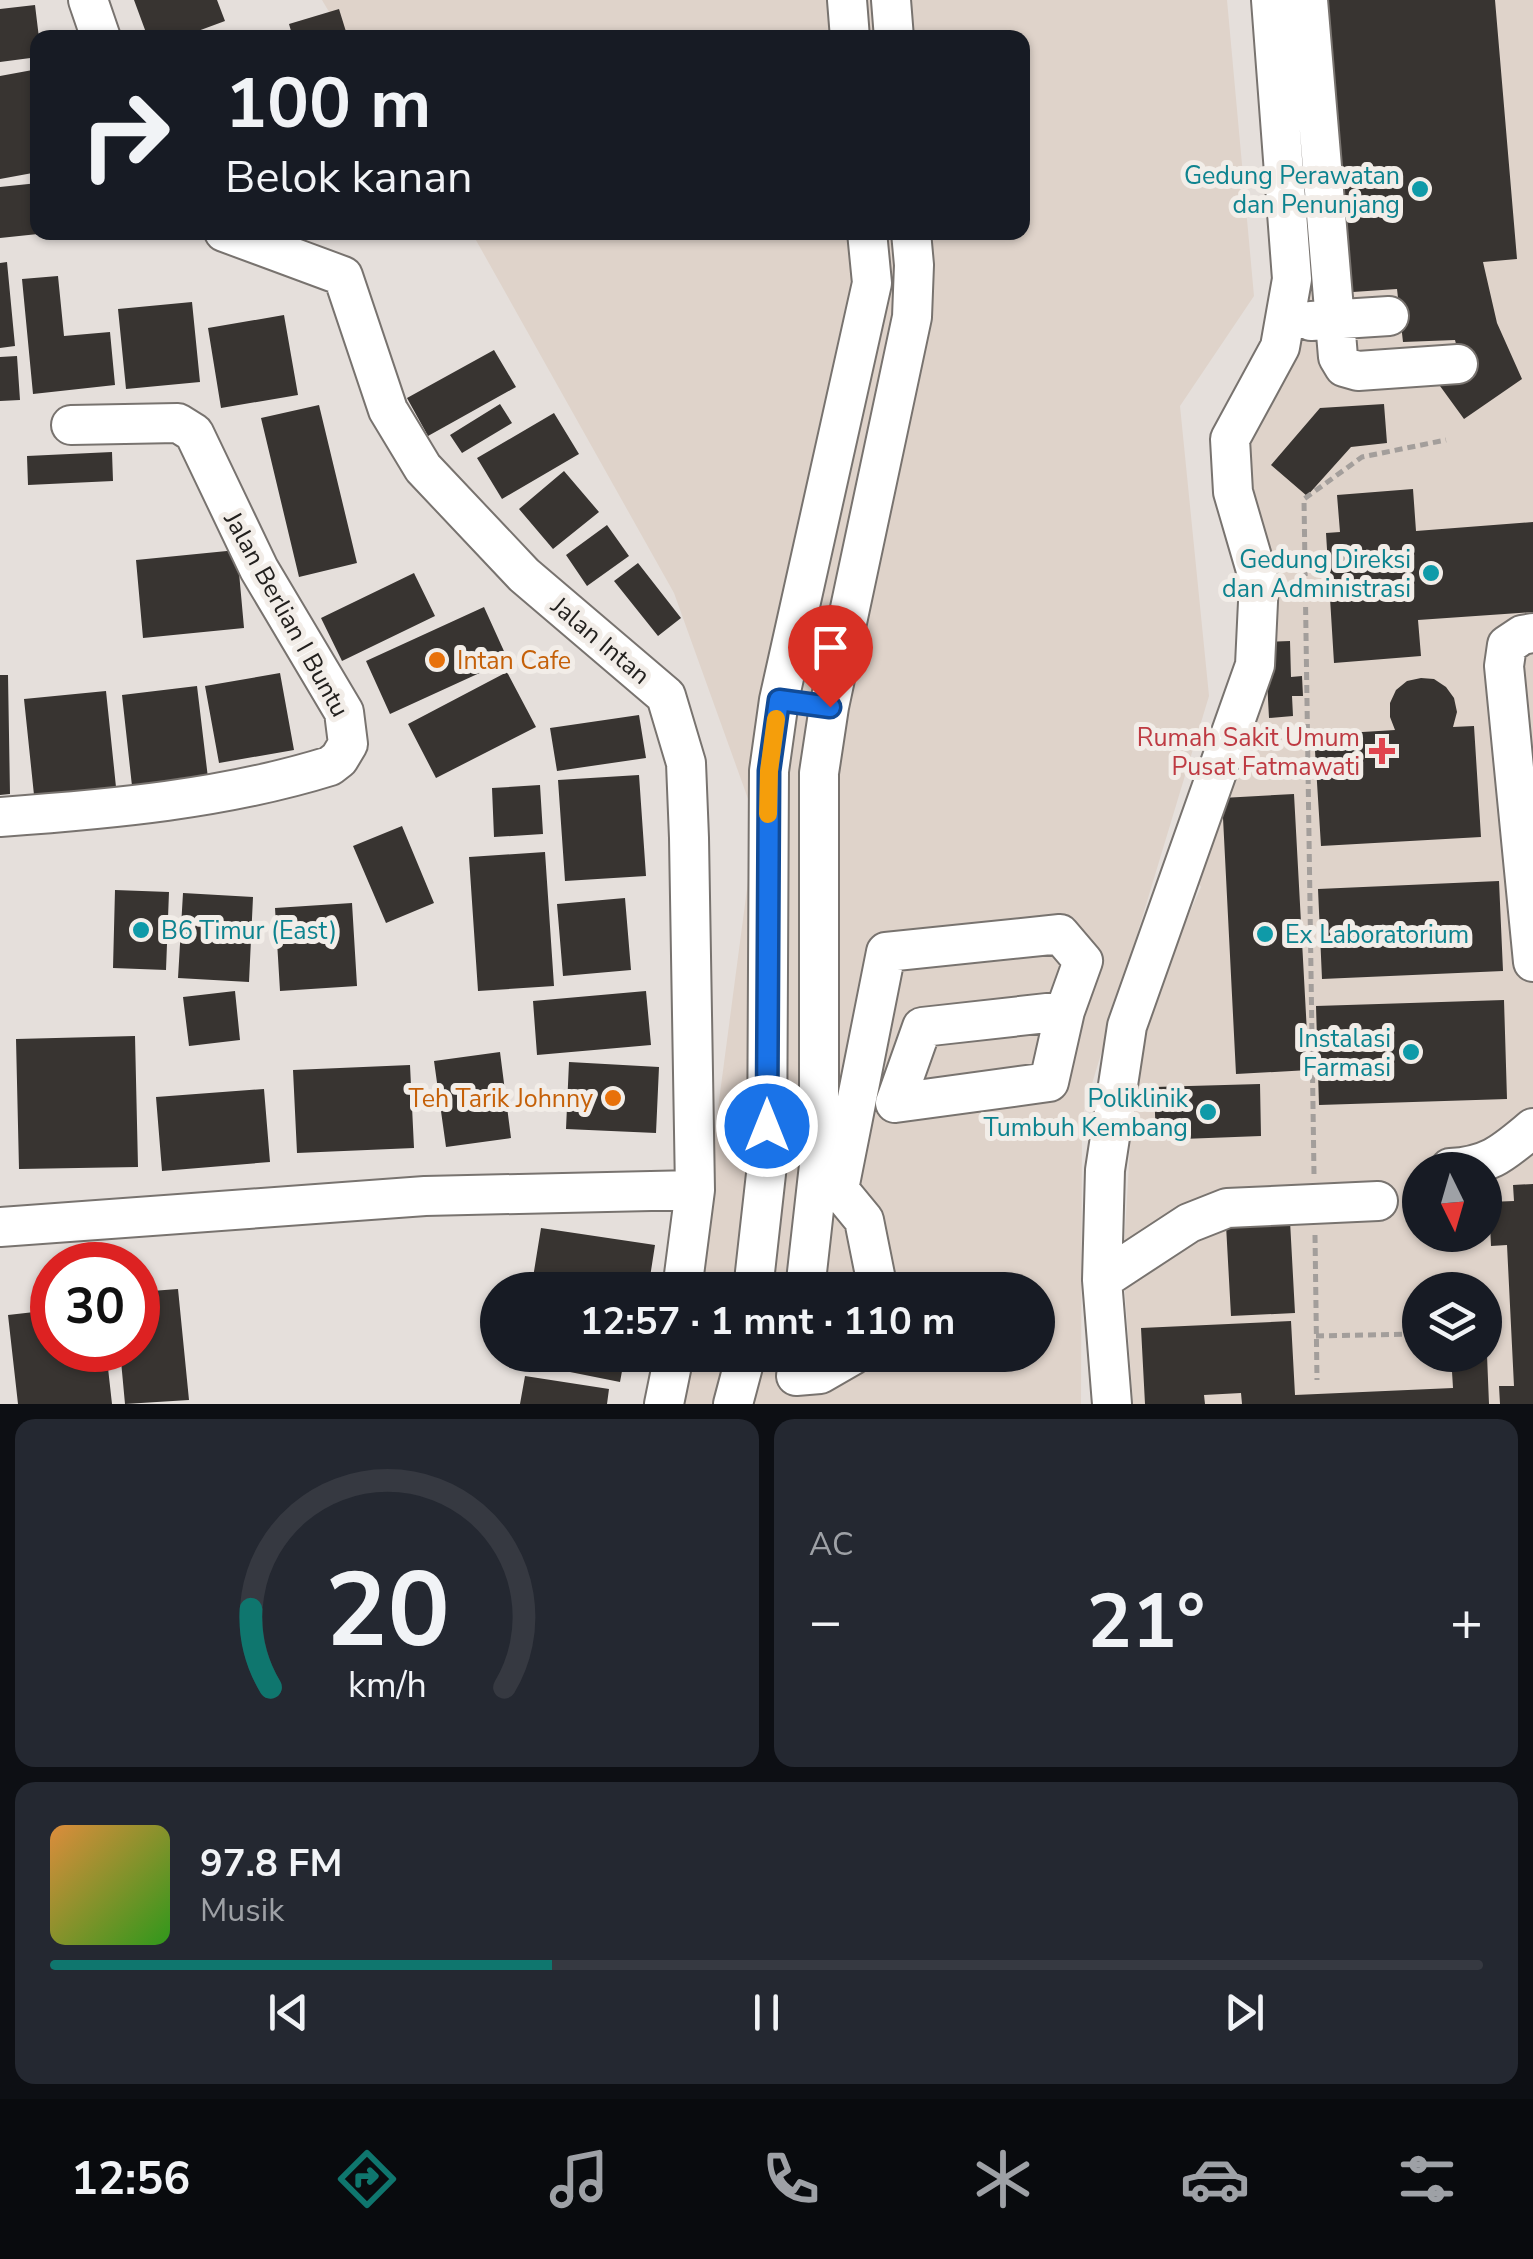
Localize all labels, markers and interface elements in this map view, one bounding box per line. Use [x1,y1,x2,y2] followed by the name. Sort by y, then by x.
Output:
[225,56,431,152] text: 100 m
[60,70,190,200] icon: right
[225,147,473,208] text: Belok kanan
[1184,159,1400,222] place label: Gedung Perawatan dan Penunjang
[1409,178,1431,200] marker: Gedung Perawatan dan Penunjang
[215,505,357,723] street label: Jalan Berlian I Buntu
[1222,543,1411,606] place label: Gedung Direksi dan Administrasi
[1420,562,1442,584] marker: Gedung Direksi dan Administrasi
[543,589,657,692] street label: Jalan Intan
[788,605,873,708] pin
[803,620,858,675] icon: arrive
[457,644,571,678] place label: Intan Cafe
[426,649,448,671] marker: Intan Cafe
[1137,721,1360,784] place label: Rumah Sakit Umum Pusat Fatmawati
[1369,738,1395,764] marker: Rumah Sakit Umum Pusat Fatmawati
[161,914,337,948] place label: B6 Timur (East)
[1285,918,1469,952] place label: Ex Laboratorium
[130,919,152,941] marker: B6 Timur (East)
[1254,923,1276,945] marker: Ex Laboratorium
[1298,1022,1391,1085] place label: Instalasi Farmasi
[1400,1041,1422,1063] marker: Instalasi Farmasi
[715,1074,819,1178] position arrow
[409,1082,593,1116] place label: Teh Tarik Johnny
[983,1082,1188,1145] place label: Poliklinik Tumbuh Kembang
[602,1087,624,1109] marker: Teh Tarik Johnny
[1197,1101,1219,1123] marker: Poliklinik Tumbuh Kembang
[1402,1152,1502,1252] north arrow
[1402,1152,1502,1372] map controls
[30,1242,160,1372] speed limit sign: 30
[1402,1272,1502,1372] button: layers
[580,1296,955,1347] text: 12:57 · 1 mnt · 110 m
[809,1523,853,1566] text: AC
[325,1540,449,1682] text: 20
[1087,1571,1205,1673] text: 21°
[809,1584,842,1659] text: −
[1450,1584,1483,1659] text: +
[348,1661,426,1710] text: km/h
[200,1838,342,1889] text: 97.8 FM
[200,1889,284,1932] text: Musik
[261,1985,316,2040] icon: previous
[739,1985,794,2040] icon: pause
[1217,1985,1272,2040] icon: next
[332,2144,402,2214] icon: directions
[544,2144,614,2214] icon: music
[756,2144,826,2214] icon: phone
[968,2144,1038,2214] icon: climate
[1180,2144,1250,2214] icon: car
[1392,2144,1462,2214] icon: filters
[71,2149,190,2210] text: 12:56

